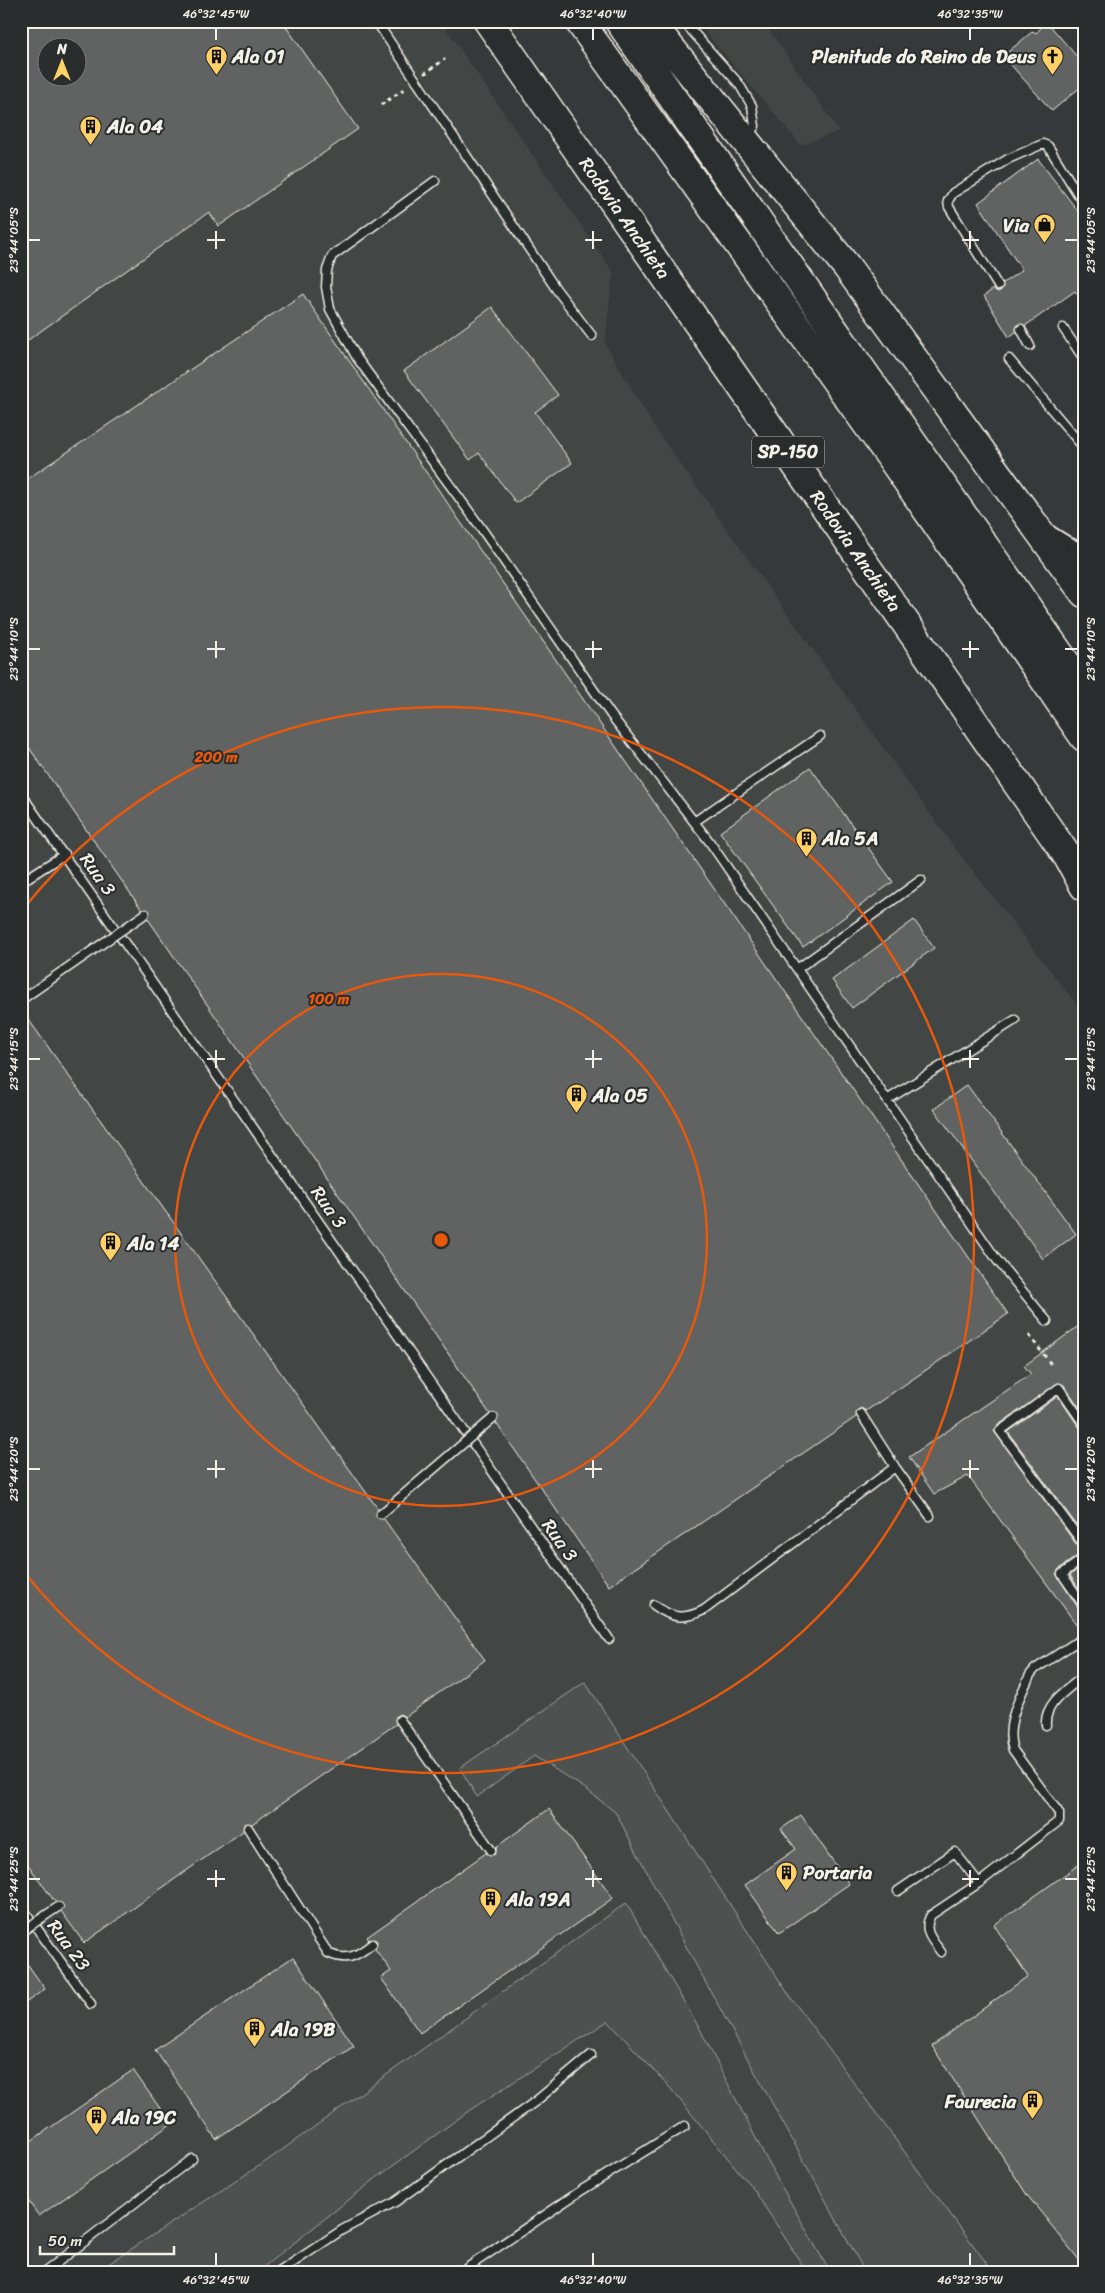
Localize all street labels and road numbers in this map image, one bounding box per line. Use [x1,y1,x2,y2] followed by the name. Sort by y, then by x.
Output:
[570,150,680,286] street label: Rodovia Anchieta
[752,437,824,468] road number: SP-150
[801,483,911,619] street label: Rodovia Anchieta
[71,845,125,903] street label: Rua 3
[302,1178,356,1236] street label: Rua 3
[533,1511,587,1569] street label: Rua 3
[39,1912,100,1978] street label: Rua 23

